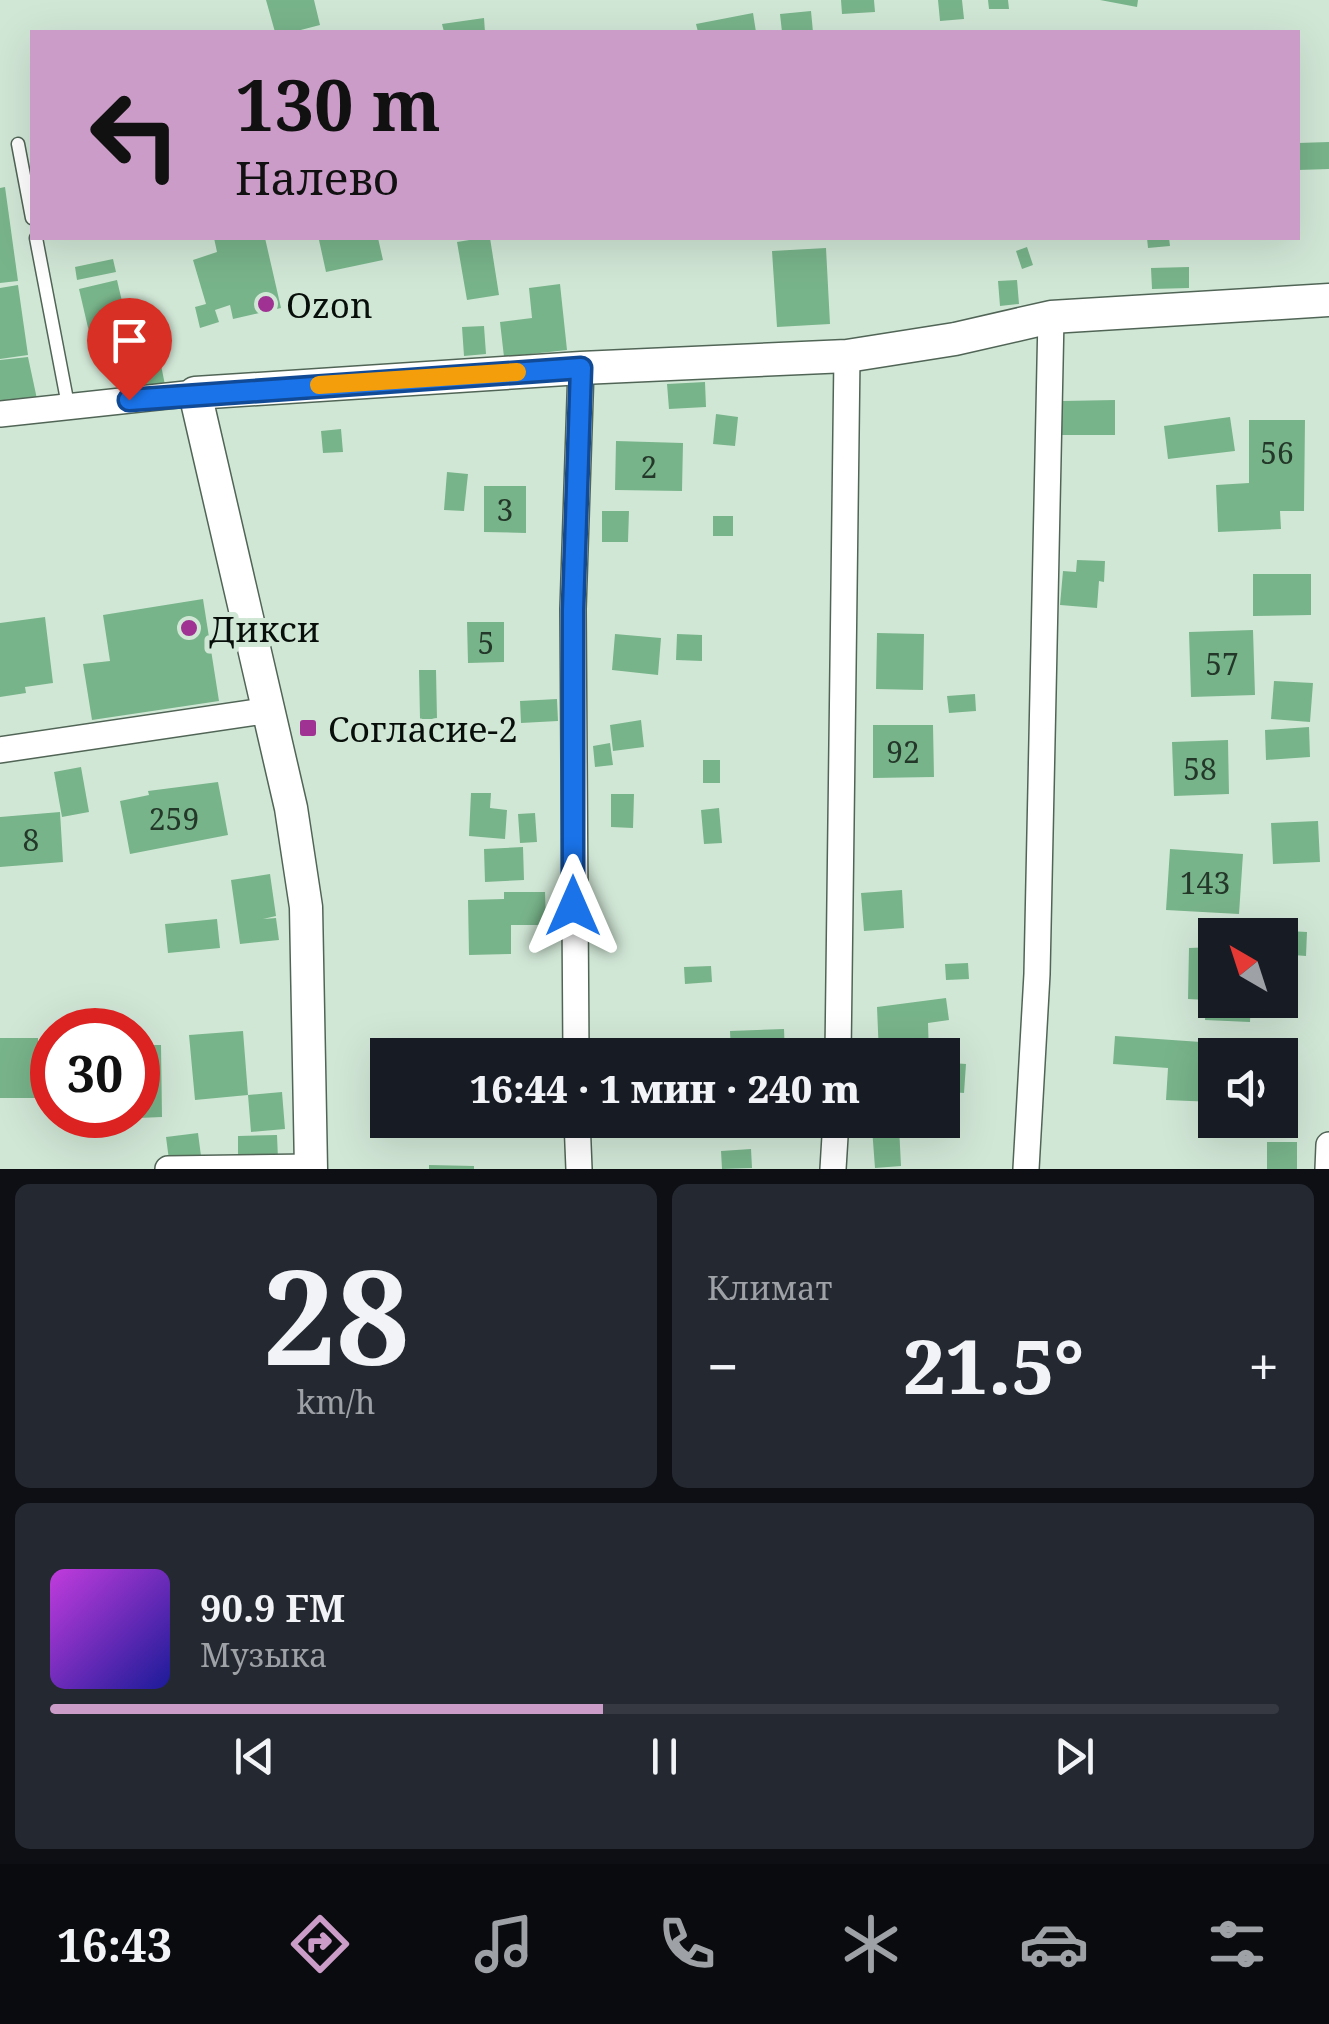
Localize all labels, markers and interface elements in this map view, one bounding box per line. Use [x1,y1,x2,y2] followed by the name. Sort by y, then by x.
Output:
[235,56,441,152] text: 130 m
[70,70,200,200] icon: left
[235,147,399,208] text: Налево
[286,281,373,328] place label: Ozon
[255,293,277,315] marker: Ozon
[87,298,172,401] pin
[102,313,157,368] icon: arrive
[1260,432,1294,473] house number: 56
[641,446,657,487] house number: 2
[497,489,513,530] house number: 3
[209,605,320,652] place label: Дикси
[178,617,200,639] marker: Дикси
[478,622,494,663] house number: 5
[1205,643,1239,684] house number: 57
[328,705,518,752] place label: Согласие-2
[297,717,319,739] marker: Согласие-2
[886,731,920,772] house number: 92
[1183,748,1217,789] house number: 58
[149,798,199,839] house number: 259
[23,819,39,860] house number: 8
[521,854,625,958] position arrow
[1180,862,1230,903] house number: 143
[1198,918,1298,1018] north arrow
[1198,918,1298,1138] map controls
[30,1008,160,1138] speed limit sign: 30
[1198,1038,1298,1138] button: sound
[470,1062,860,1114] text: 16:44 · 1 мин · 240 m
[263,1226,409,1403] text: 28
[707,1266,832,1309] text: Климат
[903,1314,1084,1416] text: 21.5°
[707,1328,739,1403] text: −
[1248,1328,1279,1403] text: +
[297,1380,375,1423] text: km/h
[200,1581,345,1633] text: 90.9 FM
[200,1633,327,1676] text: Музыка
[227,1729,282,1784] icon: previous
[637,1729,692,1784] icon: pause
[1047,1729,1102,1784] icon: next
[285,1909,355,1979] icon: directions
[469,1909,539,1979] icon: music
[652,1909,722,1979] icon: phone
[836,1909,906,1979] icon: climate
[1019,1909,1089,1979] icon: car
[1202,1909,1272,1979] icon: filters
[57,1914,172,1975] text: 16:43

